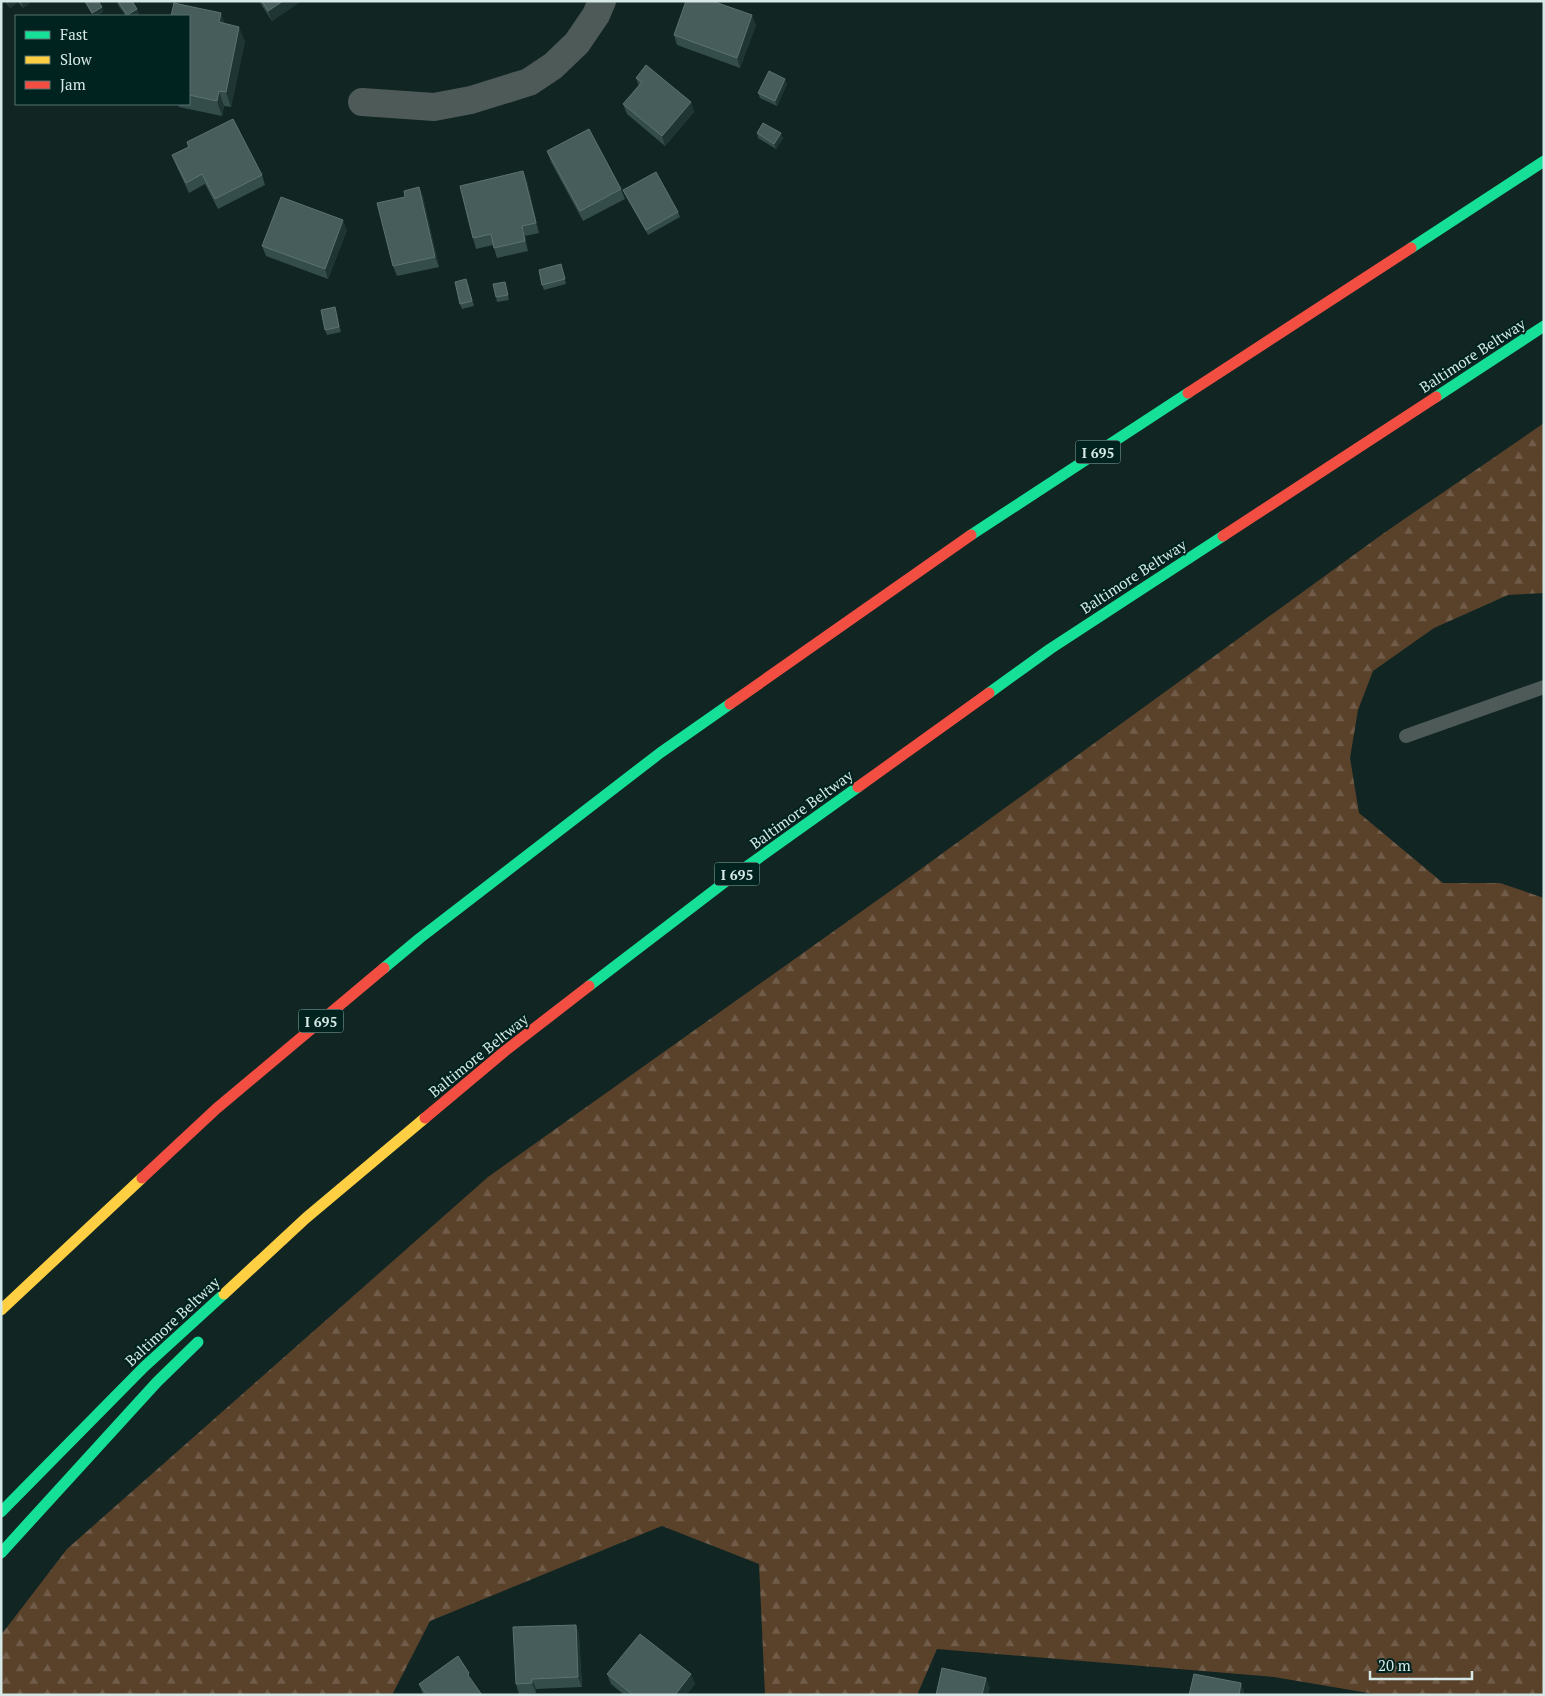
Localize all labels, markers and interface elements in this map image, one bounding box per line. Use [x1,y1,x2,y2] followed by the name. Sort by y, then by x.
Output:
[15,15,190,105] legend
[60,24,88,44] text: Fast
[60,49,93,69] text: Slow
[60,74,86,94] text: Jam
[1415,313,1529,397] street label: Baltimore Beltway
[1076,441,1120,464] road number: I 695
[1076,534,1190,618] street label: Baltimore Beltway
[746,765,857,853] street label: Baltimore Beltway
[714,862,760,886] road number: I 695
[424,1008,532,1101] street label: Baltimore Beltway
[298,1009,344,1032] road number: I 695
[120,1272,224,1370] street label: Baltimore Beltway
[1370,1648,1472,1680] scale bar
[1378,1655,1411,1675] text: 20 m

